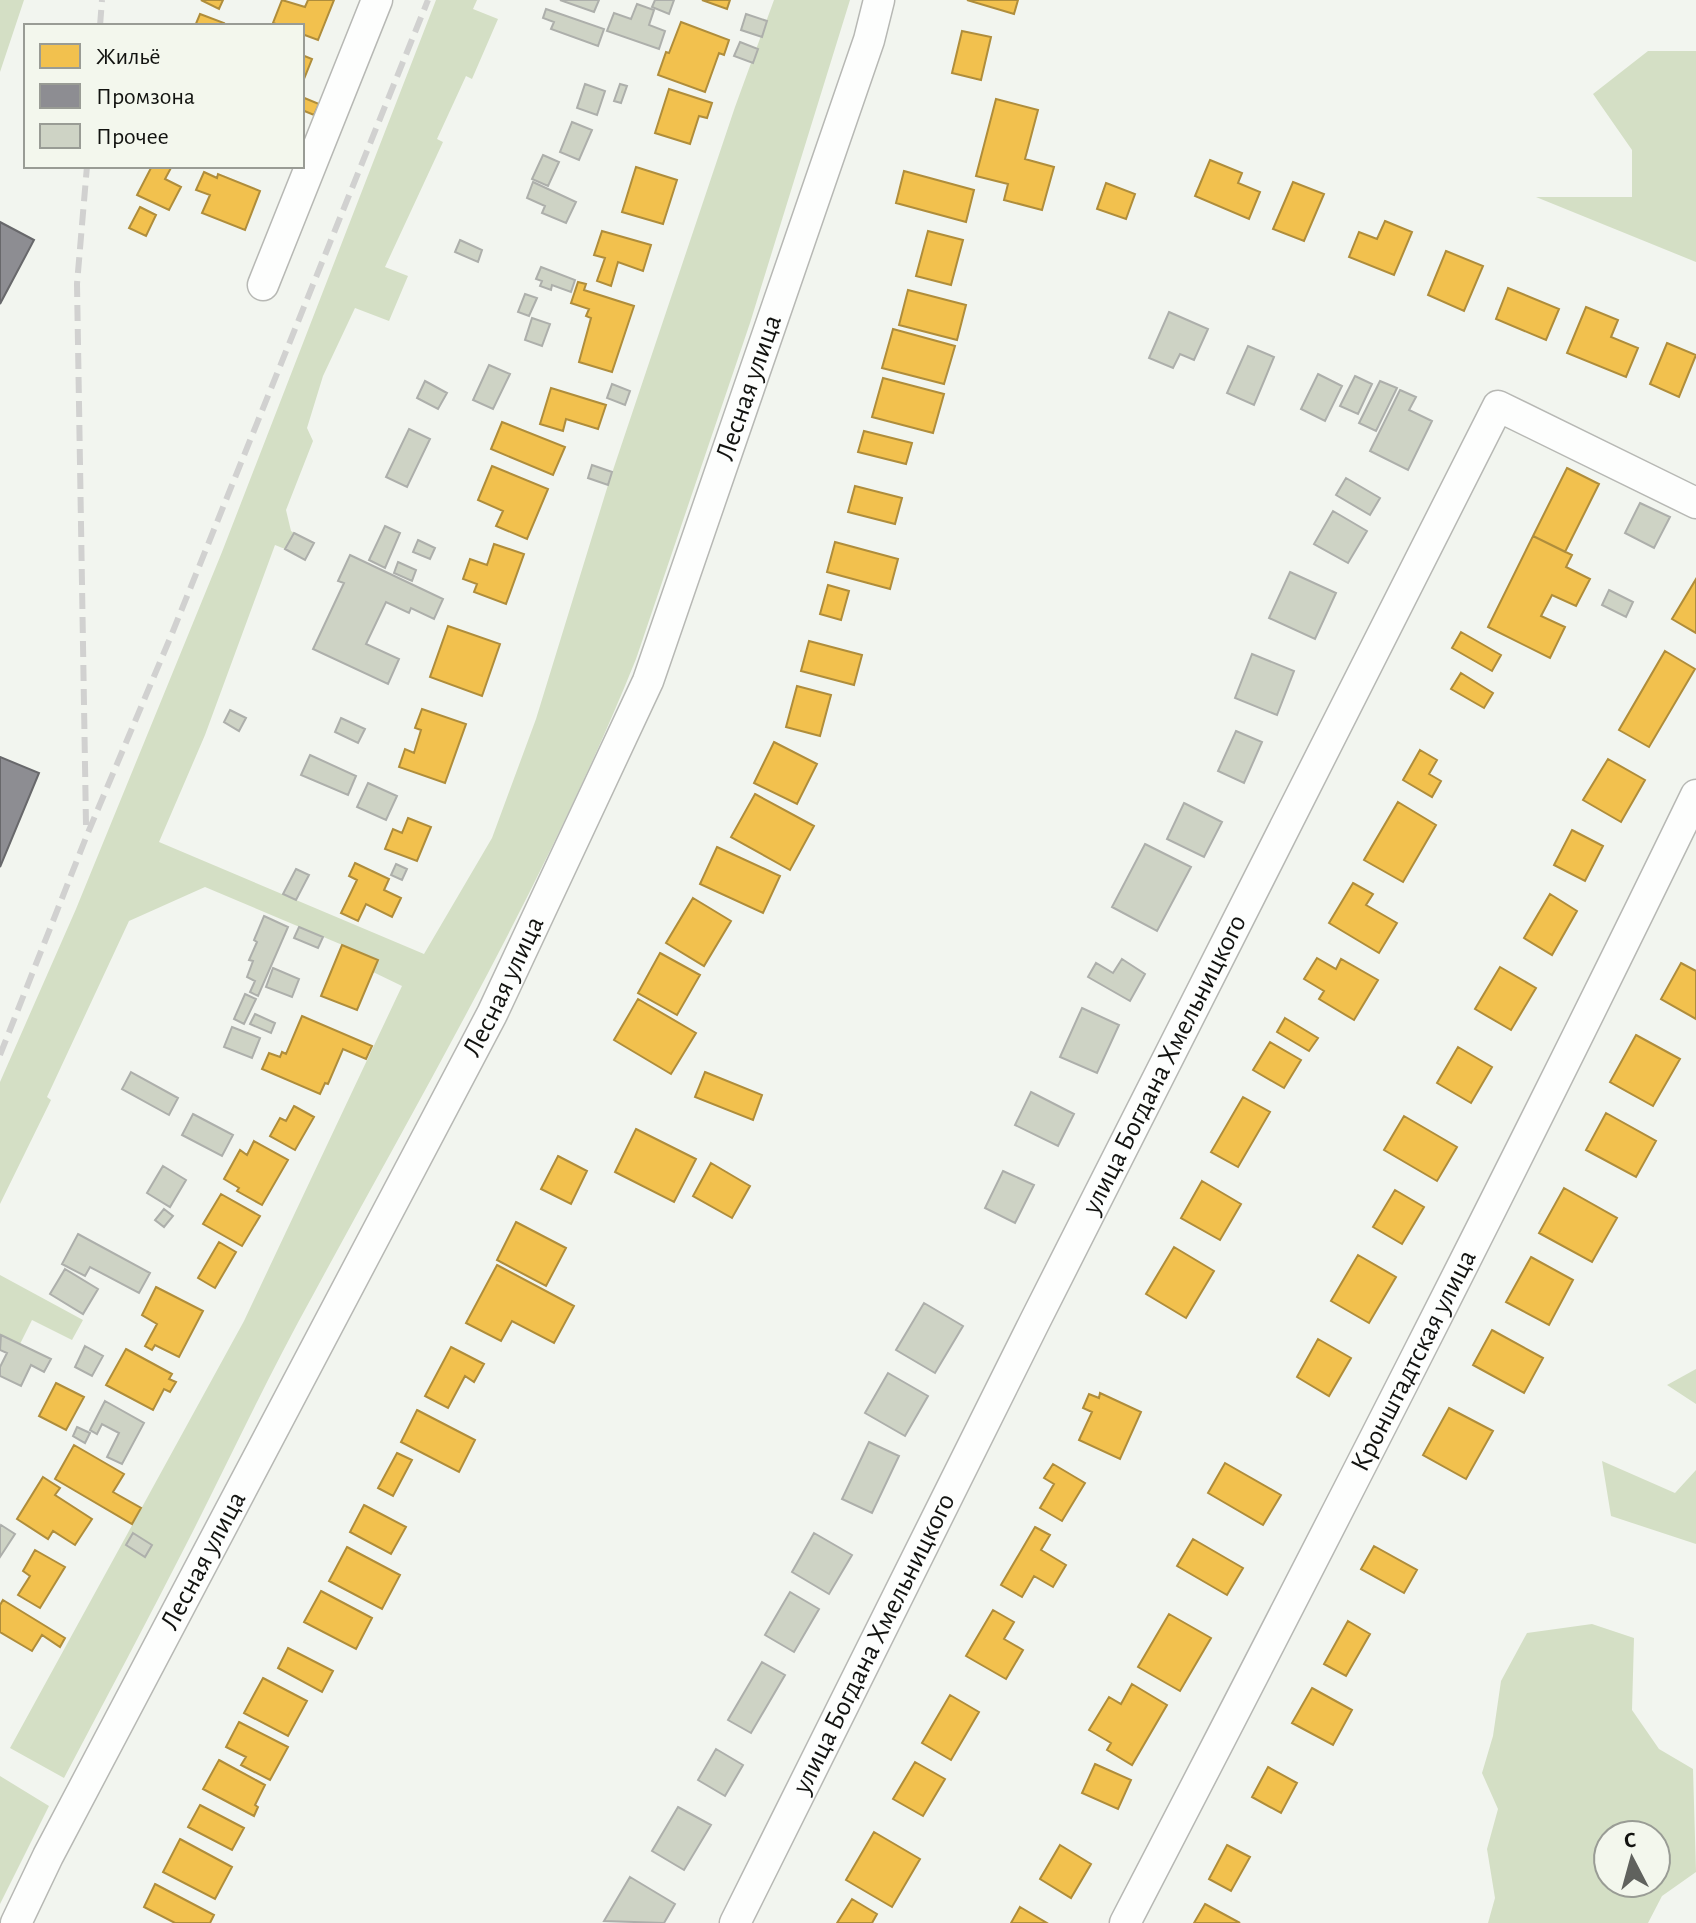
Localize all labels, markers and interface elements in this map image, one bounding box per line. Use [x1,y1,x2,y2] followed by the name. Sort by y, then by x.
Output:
[24,24,304,168] legend
[96,45,161,69] text: Жильё
[96,85,195,109] text: Промзона
[96,125,169,149] text: Прочее
[711,311,787,464] street label: Лесная улица
[1077,910,1252,1220] street label: улица Богдана Хмельницкого
[458,912,550,1061] street label: Лесная улица
[1346,1246,1482,1476] street label: Кронштадтская улица
[156,1487,252,1634] street label: Лесная улица
[787,1489,961,1799] street label: улица Богдана Хмельницкого
[1592,1819,1672,1899] north arrow
[1623,1829,1637,1852] text: С

